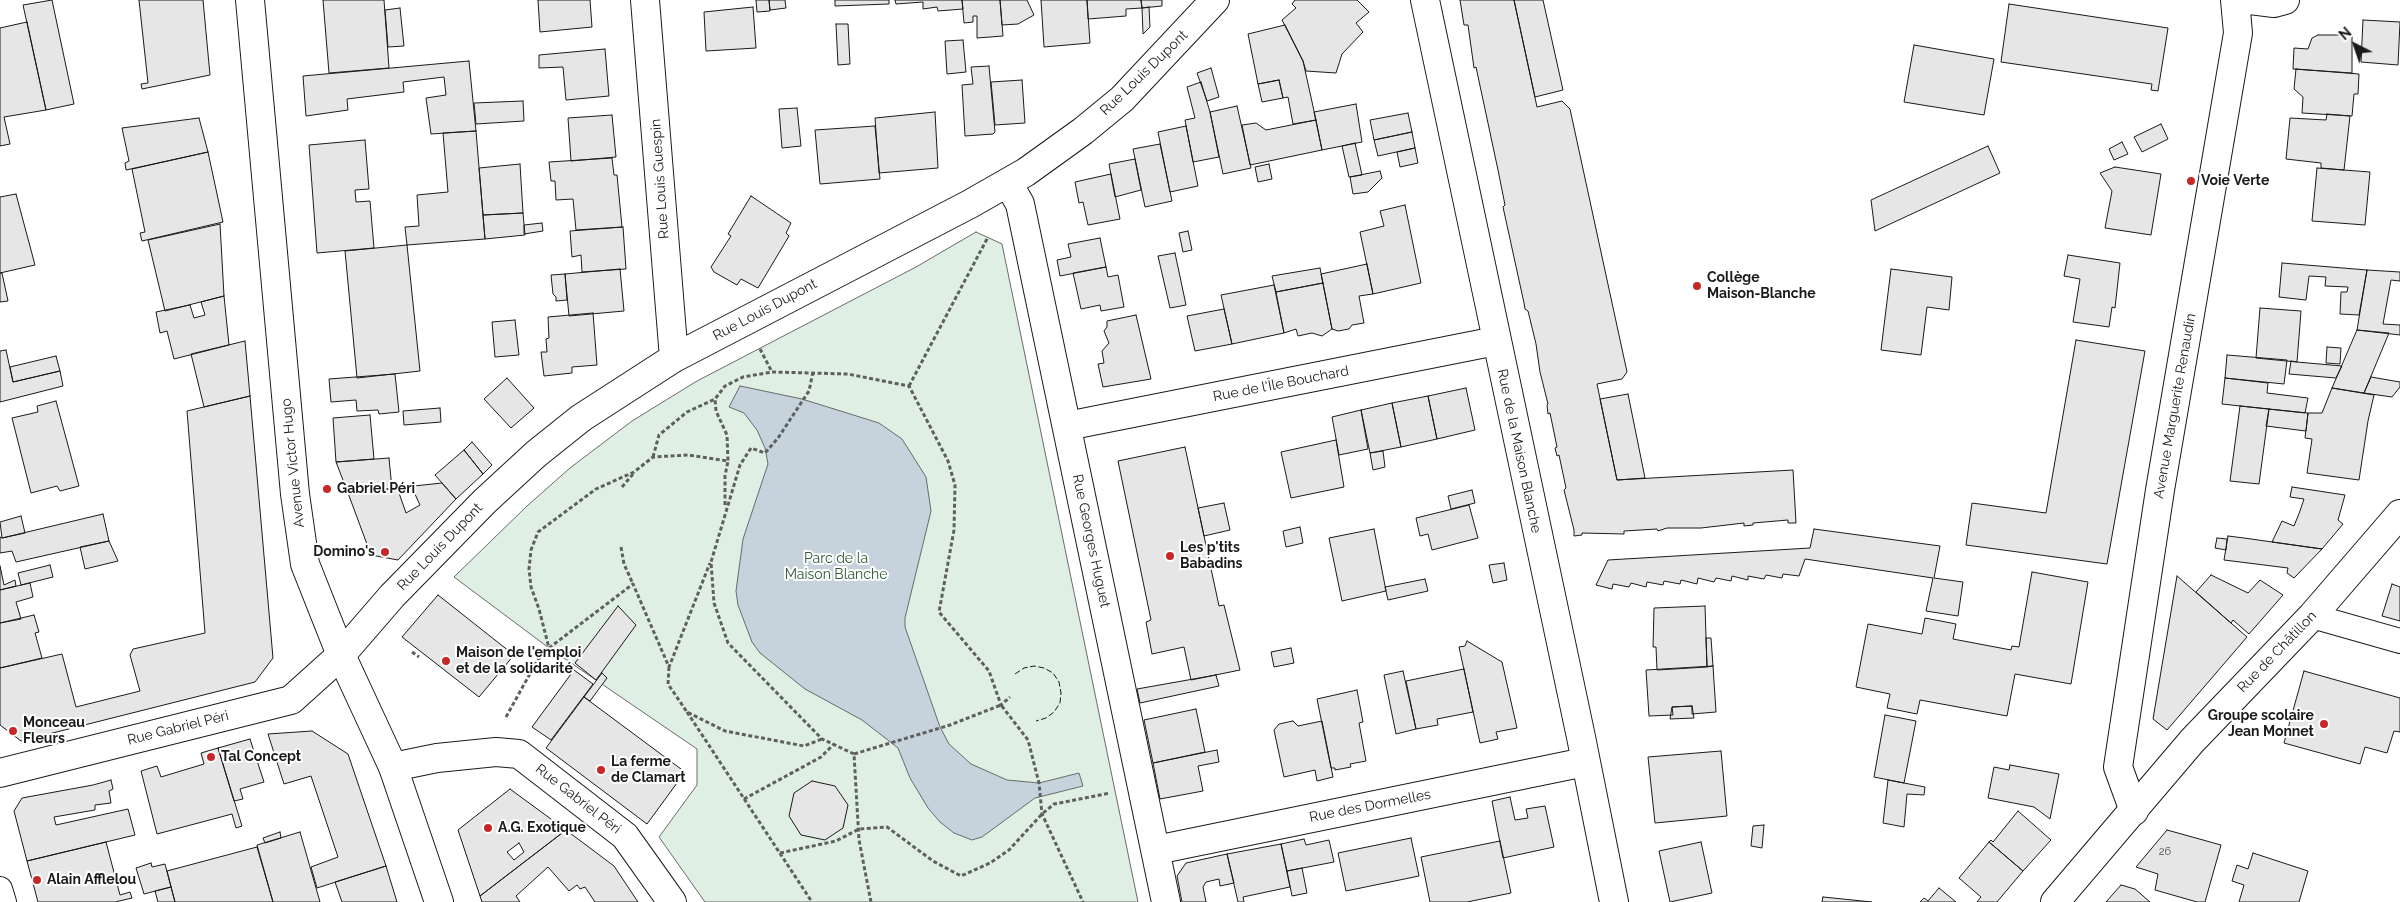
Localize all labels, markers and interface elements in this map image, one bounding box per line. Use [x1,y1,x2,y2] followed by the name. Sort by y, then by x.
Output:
[2330,20,2380,70] north arrow
[2336,24,2354,43] text: N
[1097,27,1191,119] street label: Rue Louis Dupont
[647,118,673,240] street label: Rue Louis Guespin
[2201,173,2269,189] place label: Voie Verte
[2185,175,2197,187] marker: Voie Verte
[1707,270,1816,302] place label: Collège Maison-Blanche
[710,276,820,344] street label: Rue Louis Dupont
[1691,280,1703,292] marker: Collège Maison-Blanche
[2150,312,2200,500] street label: Avenue Marguerite Renaudin
[1212,363,1350,405] street label: Rue de l'Île Bouchard
[1493,367,1545,535] street label: Rue de la Maison Blanche
[278,398,308,528] street label: Avenue Victor Hugo
[1069,473,1113,609] street label: Rue Georges Huguet
[337,481,415,497] place label: Gabriel Péri
[321,483,333,495] marker: Gabriel Péri
[394,500,486,594] street label: Rue Louis Dupont
[1180,540,1242,572] place label: Les p'tits Babadins
[313,544,375,560] place label: Domino's
[379,546,391,558] marker: Domino's
[1164,550,1176,562] marker: Les p'tits Babadins
[785,551,887,584] park label: Parc de la Maison Blanche
[2234,608,2320,696] street label: Rue de Châtillon
[456,645,581,678] place label: Maison de l'emploi et de la solidarité
[440,655,452,667] marker: Maison de l'emploi et de la solidarité
[126,707,230,749] street label: Rue Gabriel Péri
[2208,708,2314,740] place label: Groupe scolaire Jean Monnet
[23,715,85,748] place label: Monceau Fleurs
[2318,718,2330,730] marker: Groupe scolaire Jean Monnet
[7,725,19,737] marker: Monceau Fleurs
[221,749,301,765] place label: Tal Concept
[205,751,217,763] marker: Tal Concept
[611,754,686,786] place label: La ferme de Clamart
[532,760,624,838] street label: Rue Gabriel Péri
[595,764,607,776] marker: La ferme de Clamart
[1308,786,1432,826] street label: Rue des Dormelles
[498,820,586,836] place label: A.G. Exotique
[482,822,494,834] marker: A.G. Exotique
[2159,845,2171,859] house number: 26
[47,872,136,888] place label: Alain Afflelou
[31,874,43,886] marker: Alain Afflelou

